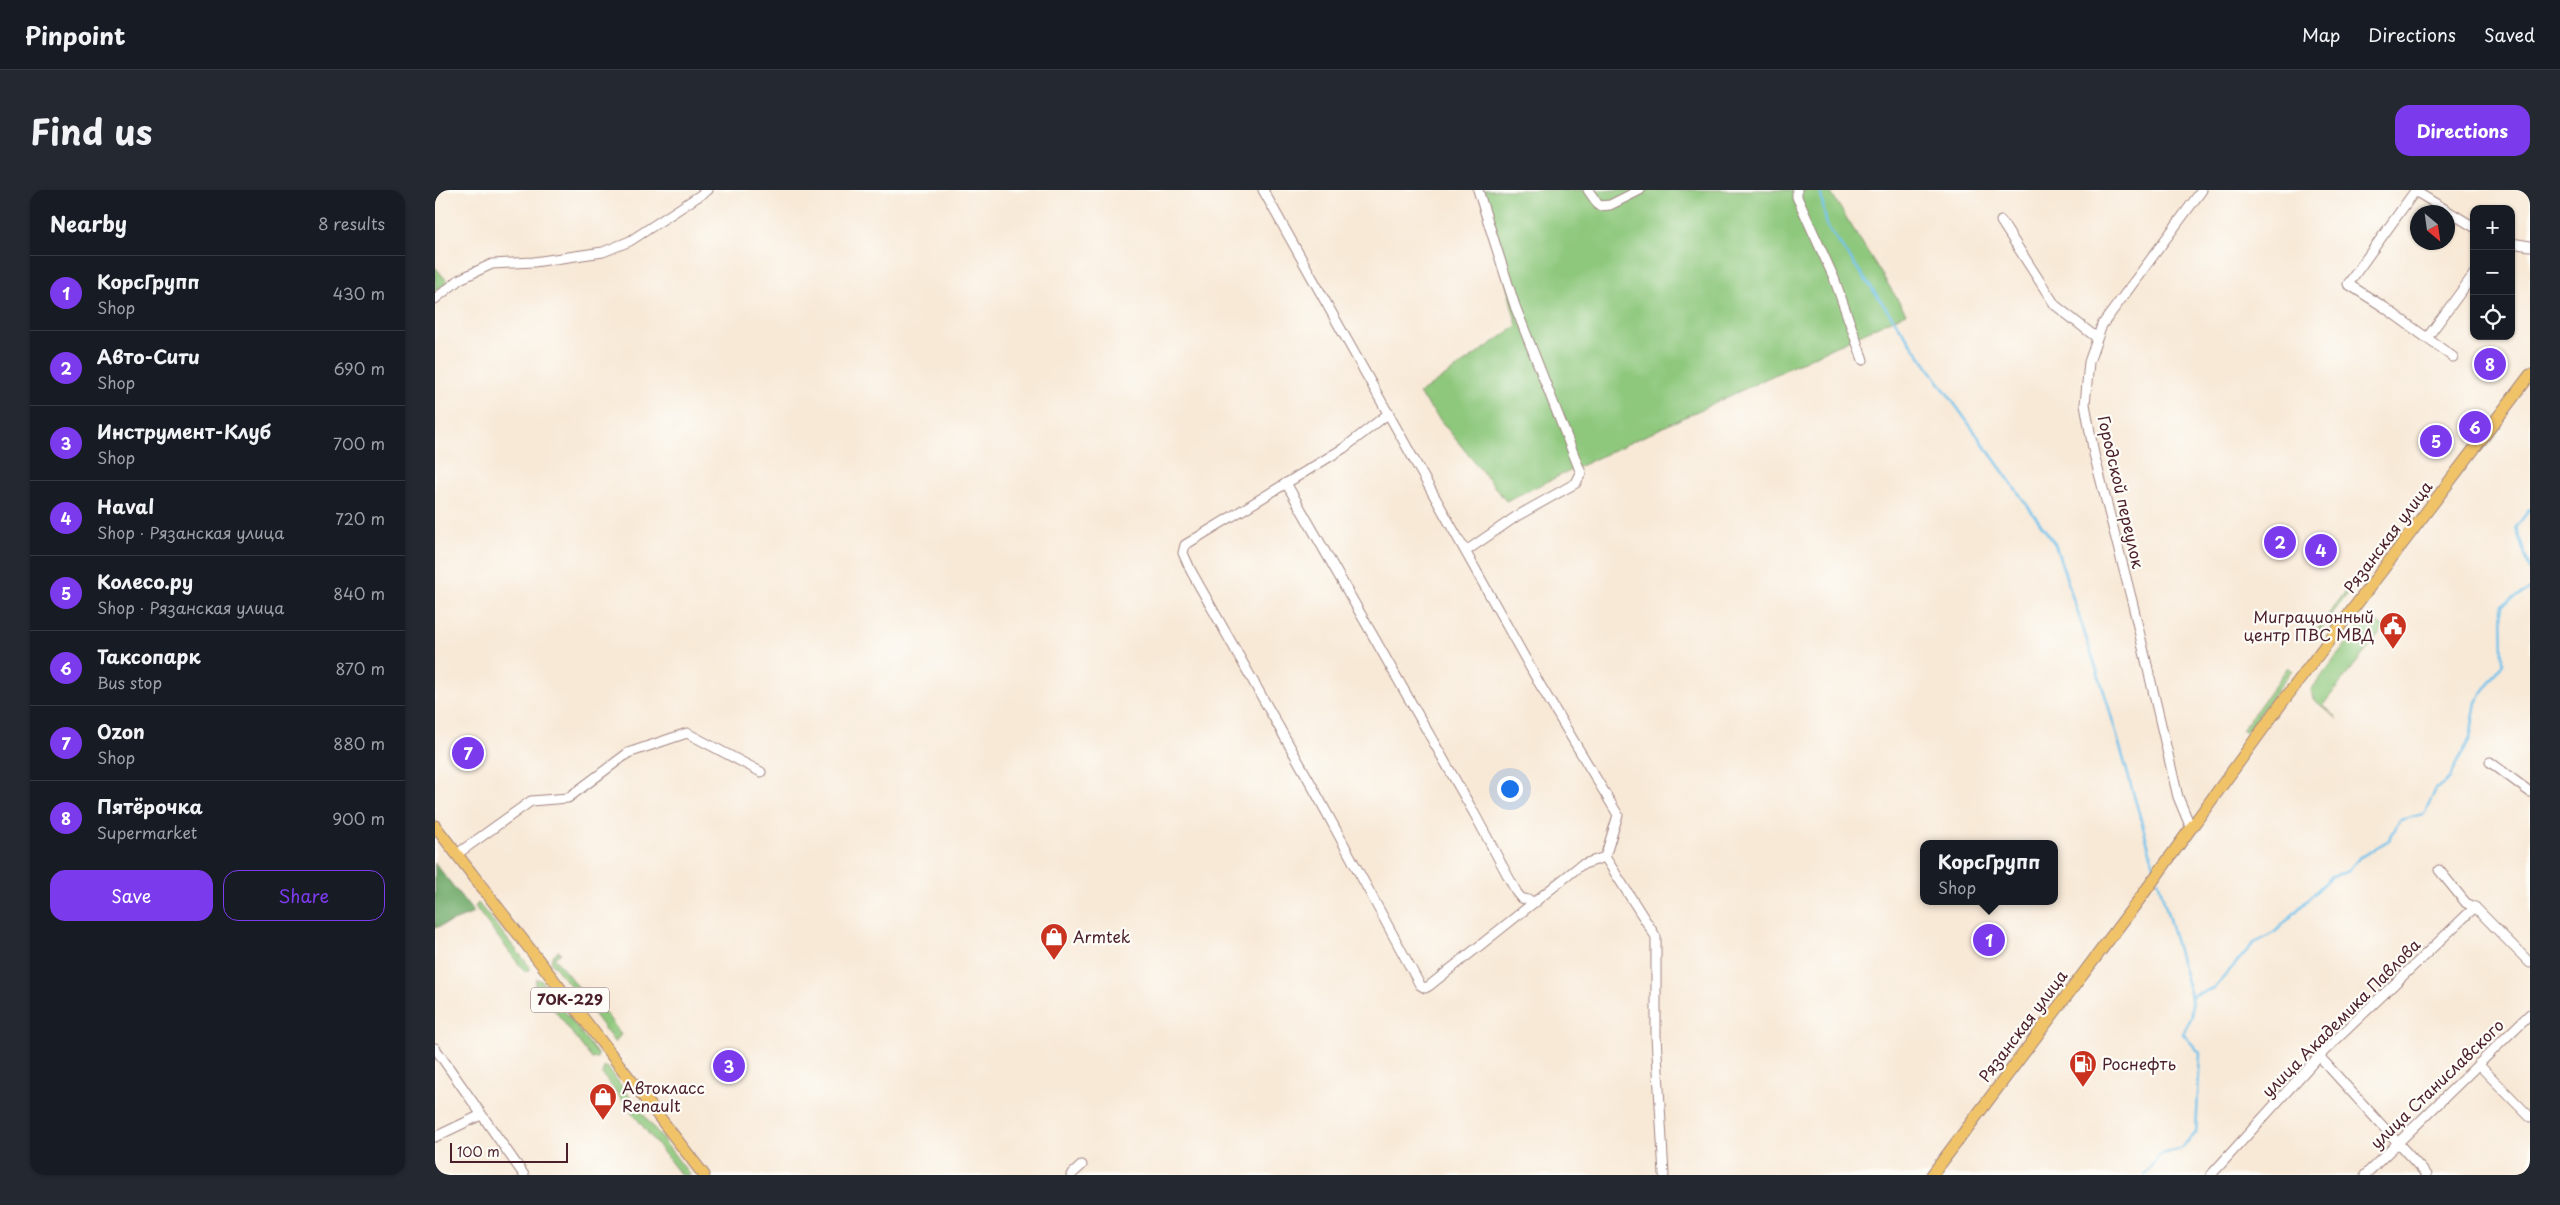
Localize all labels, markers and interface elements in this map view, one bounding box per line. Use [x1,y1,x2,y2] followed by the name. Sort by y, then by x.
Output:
[25,17,126,53] text: Pinpoint
[2302,21,2340,48] text: Map
[2368,21,2456,48] text: Directions
[2484,21,2535,48] text: Saved
[30,104,152,157] text: Find us
[2395,105,2530,156] button: Directions
[2410,205,2455,250] north arrow
[2470,205,2515,340] map controls
[2470,205,2515,250] button: +
[50,207,127,239] text: Nearby
[318,211,385,235] text: 8 results
[2470,250,2515,295] button: −
[97,267,199,295] text: КорсГрупп
[62,281,70,305] text: 1
[333,281,385,305] text: 430 m
[97,295,135,319] text: Shop
[2470,295,2515,340] button: locate
[97,342,200,370] text: Авто-Сити
[2474,345,2506,383] pin: 8
[60,356,72,380] text: 2
[334,356,385,380] text: 690 m
[97,370,135,394] text: Shop
[2459,408,2491,446] pin: 6
[2093,413,2151,571] street label: Городской переулок
[97,417,271,445] text: Инструмент-Клуб
[2420,422,2452,460] pin: 5
[61,431,71,455] text: 3
[333,431,385,455] text: 700 m
[97,445,135,469] text: Shop
[2337,475,2437,597] street label: Рязанская улица
[97,492,154,520] text: Haval
[61,506,71,530] text: 4
[335,506,385,530] text: 720 m
[97,520,284,544] text: Shop · Рязанская улица
[2264,523,2296,561] pin: 2
[2305,531,2337,569] pin: 4
[97,567,193,595] text: Колесо.ру
[61,581,71,605] text: 5
[333,581,385,605] text: 840 m
[97,595,284,619] text: Shop · Рязанская улица
[2243,604,2374,646] place label: Миграционный центр ПВС МВД
[2378,611,2408,650] public building icon: Миграционный центр ПВС МВД
[97,642,201,670] text: Таксопарк
[60,656,72,680] text: 6
[336,656,385,680] text: 870 m
[97,670,162,694] text: Bus stop
[97,717,145,745] text: Ozon
[61,731,71,755] text: 7
[333,731,385,755] text: 880 m
[452,734,484,772] pin: 7
[97,745,135,769] text: Shop
[1497,776,1523,802] your location
[97,792,203,820] text: Пятёрочка
[61,806,71,830] text: 8
[332,806,385,830] text: 900 m
[97,820,197,844] text: Supermarket
[1920,840,2058,905] popup
[1938,847,2040,875] text: КорсГрупп
[50,870,213,921] button: Save
[223,870,385,921] button: Share
[1938,875,1976,899] text: Shop
[1973,921,2005,959] pin: 1
[1039,922,1069,961] shop icon: Armtek
[1073,924,1131,948] place label: Armtek
[2255,932,2425,1102] street label: улица Академика Павлова
[1972,964,2072,1086] street label: Рязанская улица
[531,988,609,1012] road number: 70К-229
[2364,1013,2509,1154] street label: улица Станиславского
[713,1047,745,1085] pin: 3
[2068,1049,2098,1088] fuel station icon: Роснефть
[2102,1051,2176,1075] place label: Роснефть
[622,1075,705,1117] place label: Автокласс Renault
[588,1082,618,1121] shop icon: Автокласс Renault
[450,1140,567,1163] scale bar
[457,1141,500,1162] text: 100 m

